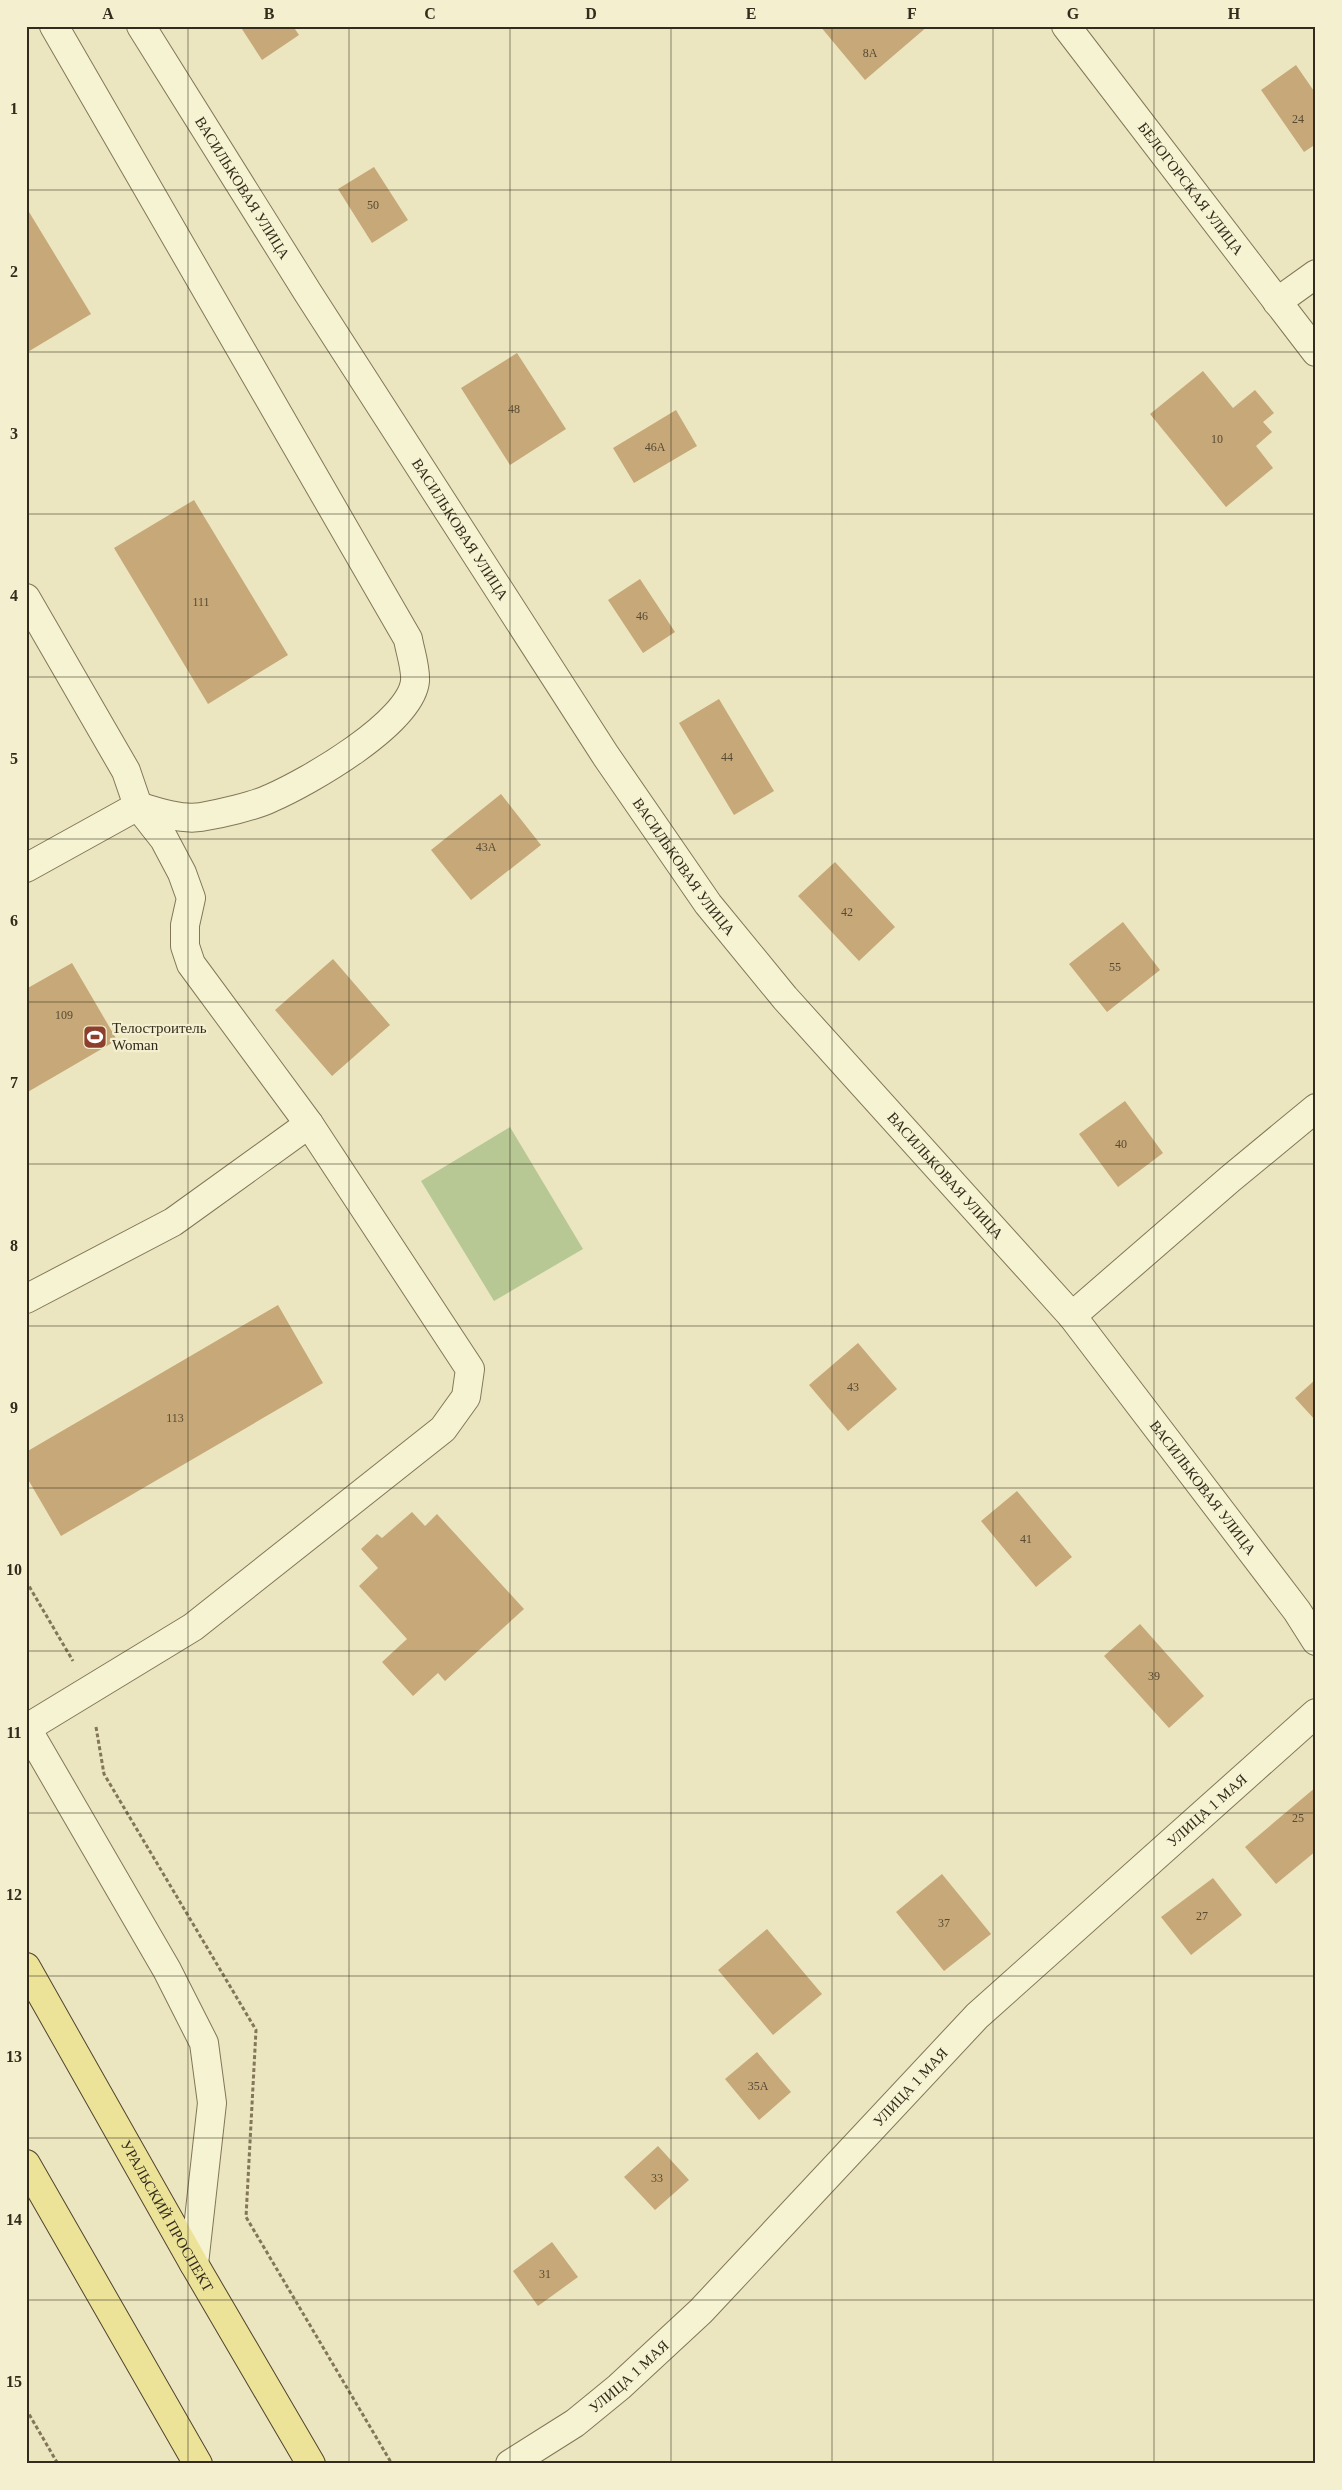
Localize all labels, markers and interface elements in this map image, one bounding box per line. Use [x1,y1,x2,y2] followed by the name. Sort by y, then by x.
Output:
[102,5,114,22] text: A
[264,5,275,22] text: B
[424,5,436,22] text: C
[585,5,597,22] text: D
[746,5,756,22] text: E
[907,5,917,22] text: F
[1067,5,1080,22] text: G
[1228,5,1241,22] text: H
[863,46,878,60] house number: 8А
[10,100,18,117] text: 1
[1292,112,1304,126] house number: 24
[192,114,293,262] street label: ВАСИЛЬКОВАЯ УЛИЦА
[1135,119,1247,258] street label: БЕЛОГОРСКАЯ УЛИЦА
[367,198,379,212] house number: 50
[10,263,18,280] text: 2
[508,402,520,416] house number: 48
[10,425,18,442] text: 3
[1211,432,1223,446] house number: 10
[645,440,666,454] house number: 46А
[409,456,511,603] street label: ВАСИЛЬКОВАЯ УЛИЦА
[10,587,18,604] text: 4
[192,595,210,609] house number: 111
[636,609,648,623] house number: 46
[10,750,18,767] text: 5
[721,750,733,764] house number: 44
[630,795,738,939] street label: ВАСИЛЬКОВАЯ УЛИЦА
[476,840,497,854] house number: 43А
[841,905,853,919] house number: 42
[10,912,18,929] text: 6
[1109,960,1121,974] house number: 55
[55,1008,73,1022] house number: 109
[112,1020,207,1053] place label: Телостроитель Woman
[82,1024,108,1050] sports icon: Телостроитель Woman
[10,1074,18,1091] text: 7
[884,1109,1006,1242] street label: ВАСИЛЬКОВАЯ УЛИЦА
[1115,1137,1127,1151] house number: 40
[10,1237,18,1254] text: 8
[847,1380,859,1394] house number: 43
[10,1399,18,1416] text: 9
[166,1411,184,1425] house number: 113
[1147,1417,1259,1558] street label: ВАСИЛЬКОВАЯ УЛИЦА
[1020,1532,1032,1546] house number: 41
[6,1561,22,1578] text: 10
[1148,1669,1160,1683] house number: 39
[6,1724,22,1741] text: 11
[1164,1771,1250,1850] street label: УЛИЦА 1 МАЯ
[1292,1811,1304,1825] house number: 25
[6,1886,22,1903] text: 12
[1196,1909,1208,1923] house number: 27
[938,1916,950,1930] house number: 37
[870,2045,951,2129] street label: УЛИЦА 1 МАЯ
[6,2048,22,2065] text: 13
[748,2079,769,2093] house number: 35А
[118,2137,216,2294] street label: УРАЛЬСКИЙ ПРОСПЕКТ
[651,2171,663,2185] house number: 33
[6,2211,22,2228] text: 14
[539,2267,551,2281] house number: 31
[586,2337,672,2416] street label: УЛИЦА 1 МАЯ
[6,2373,22,2390] text: 15

